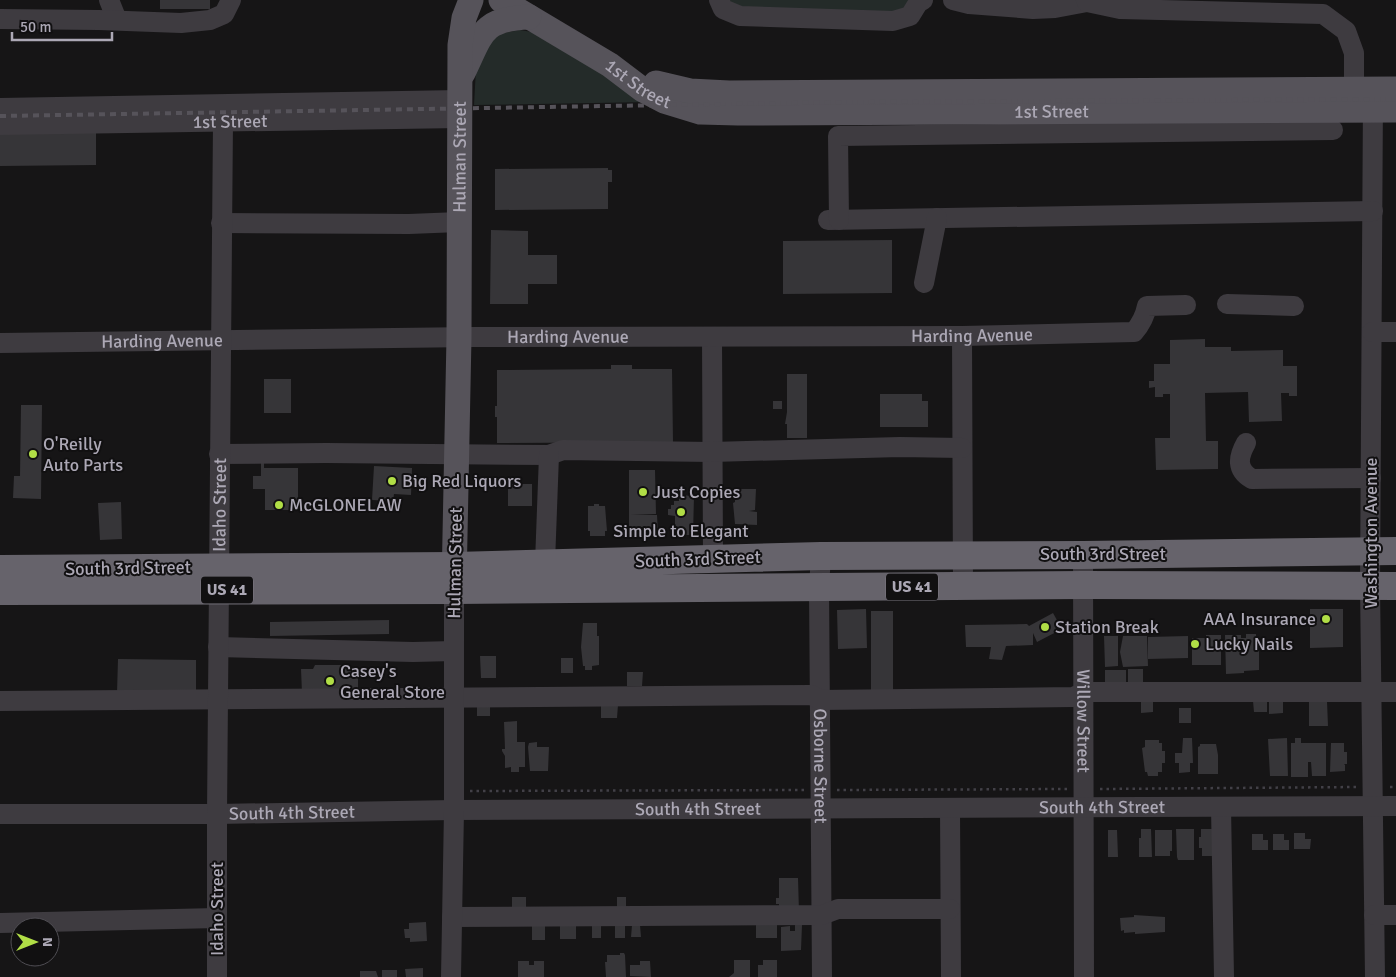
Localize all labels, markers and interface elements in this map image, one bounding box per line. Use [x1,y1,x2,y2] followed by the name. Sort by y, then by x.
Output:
[12,10,112,42] scale bar
[20,18,51,36] text: 50 m
[601,54,673,113] street label: 1st Street
[1014,100,1089,123] street label: 1st Street
[448,101,471,213] street label: Hulman Street
[192,110,268,133] street label: 1st Street
[911,323,1033,347] street label: Harding Avenue
[507,326,629,348] street label: Harding Avenue
[101,329,223,353] street label: Harding Avenue
[43,433,123,476] place label: O'Reilly Auto Parts
[27,448,39,460] marker: O'Reilly Auto Parts
[1360,457,1382,609] street label: Washington Avenue
[208,458,231,552] street label: Idaho Street
[402,470,522,492] place label: Big Red Liquors
[386,475,398,487] marker: Big Red Liquors
[653,481,741,503] place label: Just Copies
[637,486,649,498] marker: Just Copies
[289,494,402,516] place label: McGLONELAW
[273,499,285,511] marker: McGLONELAW
[675,506,687,518] marker: Simple to Elegant
[443,507,467,619] street label: Hulman Street
[613,520,749,542] place label: Simple to Elegant
[1040,543,1166,565] street label: South 3rd Street
[635,546,761,572] street label: South 3rd Street
[65,556,191,580] street label: South 3rd Street
[886,574,938,600] road number: US 41
[201,576,253,604] road number: US 41
[1203,608,1316,630] place label: AAA Insurance
[1320,613,1332,625] marker: AAA Insurance
[1055,616,1159,638] place label: Station Break
[1039,621,1051,633] marker: Station Break
[1205,633,1293,655] place label: Lucky Nails
[1189,638,1201,650] marker: Lucky Nails
[340,660,445,703] place label: Casey's General Store
[1072,669,1095,773] street label: Willow Street
[324,675,336,687] marker: Casey's General Store
[809,708,832,824] street label: Osborne Street
[1039,796,1165,819] street label: South 4th Street
[635,798,761,820] street label: South 4th Street
[229,801,355,825] street label: South 4th Street
[206,862,228,956] street label: Idaho Street
[10,917,60,967] north arrow
[39,937,56,947] text: N

